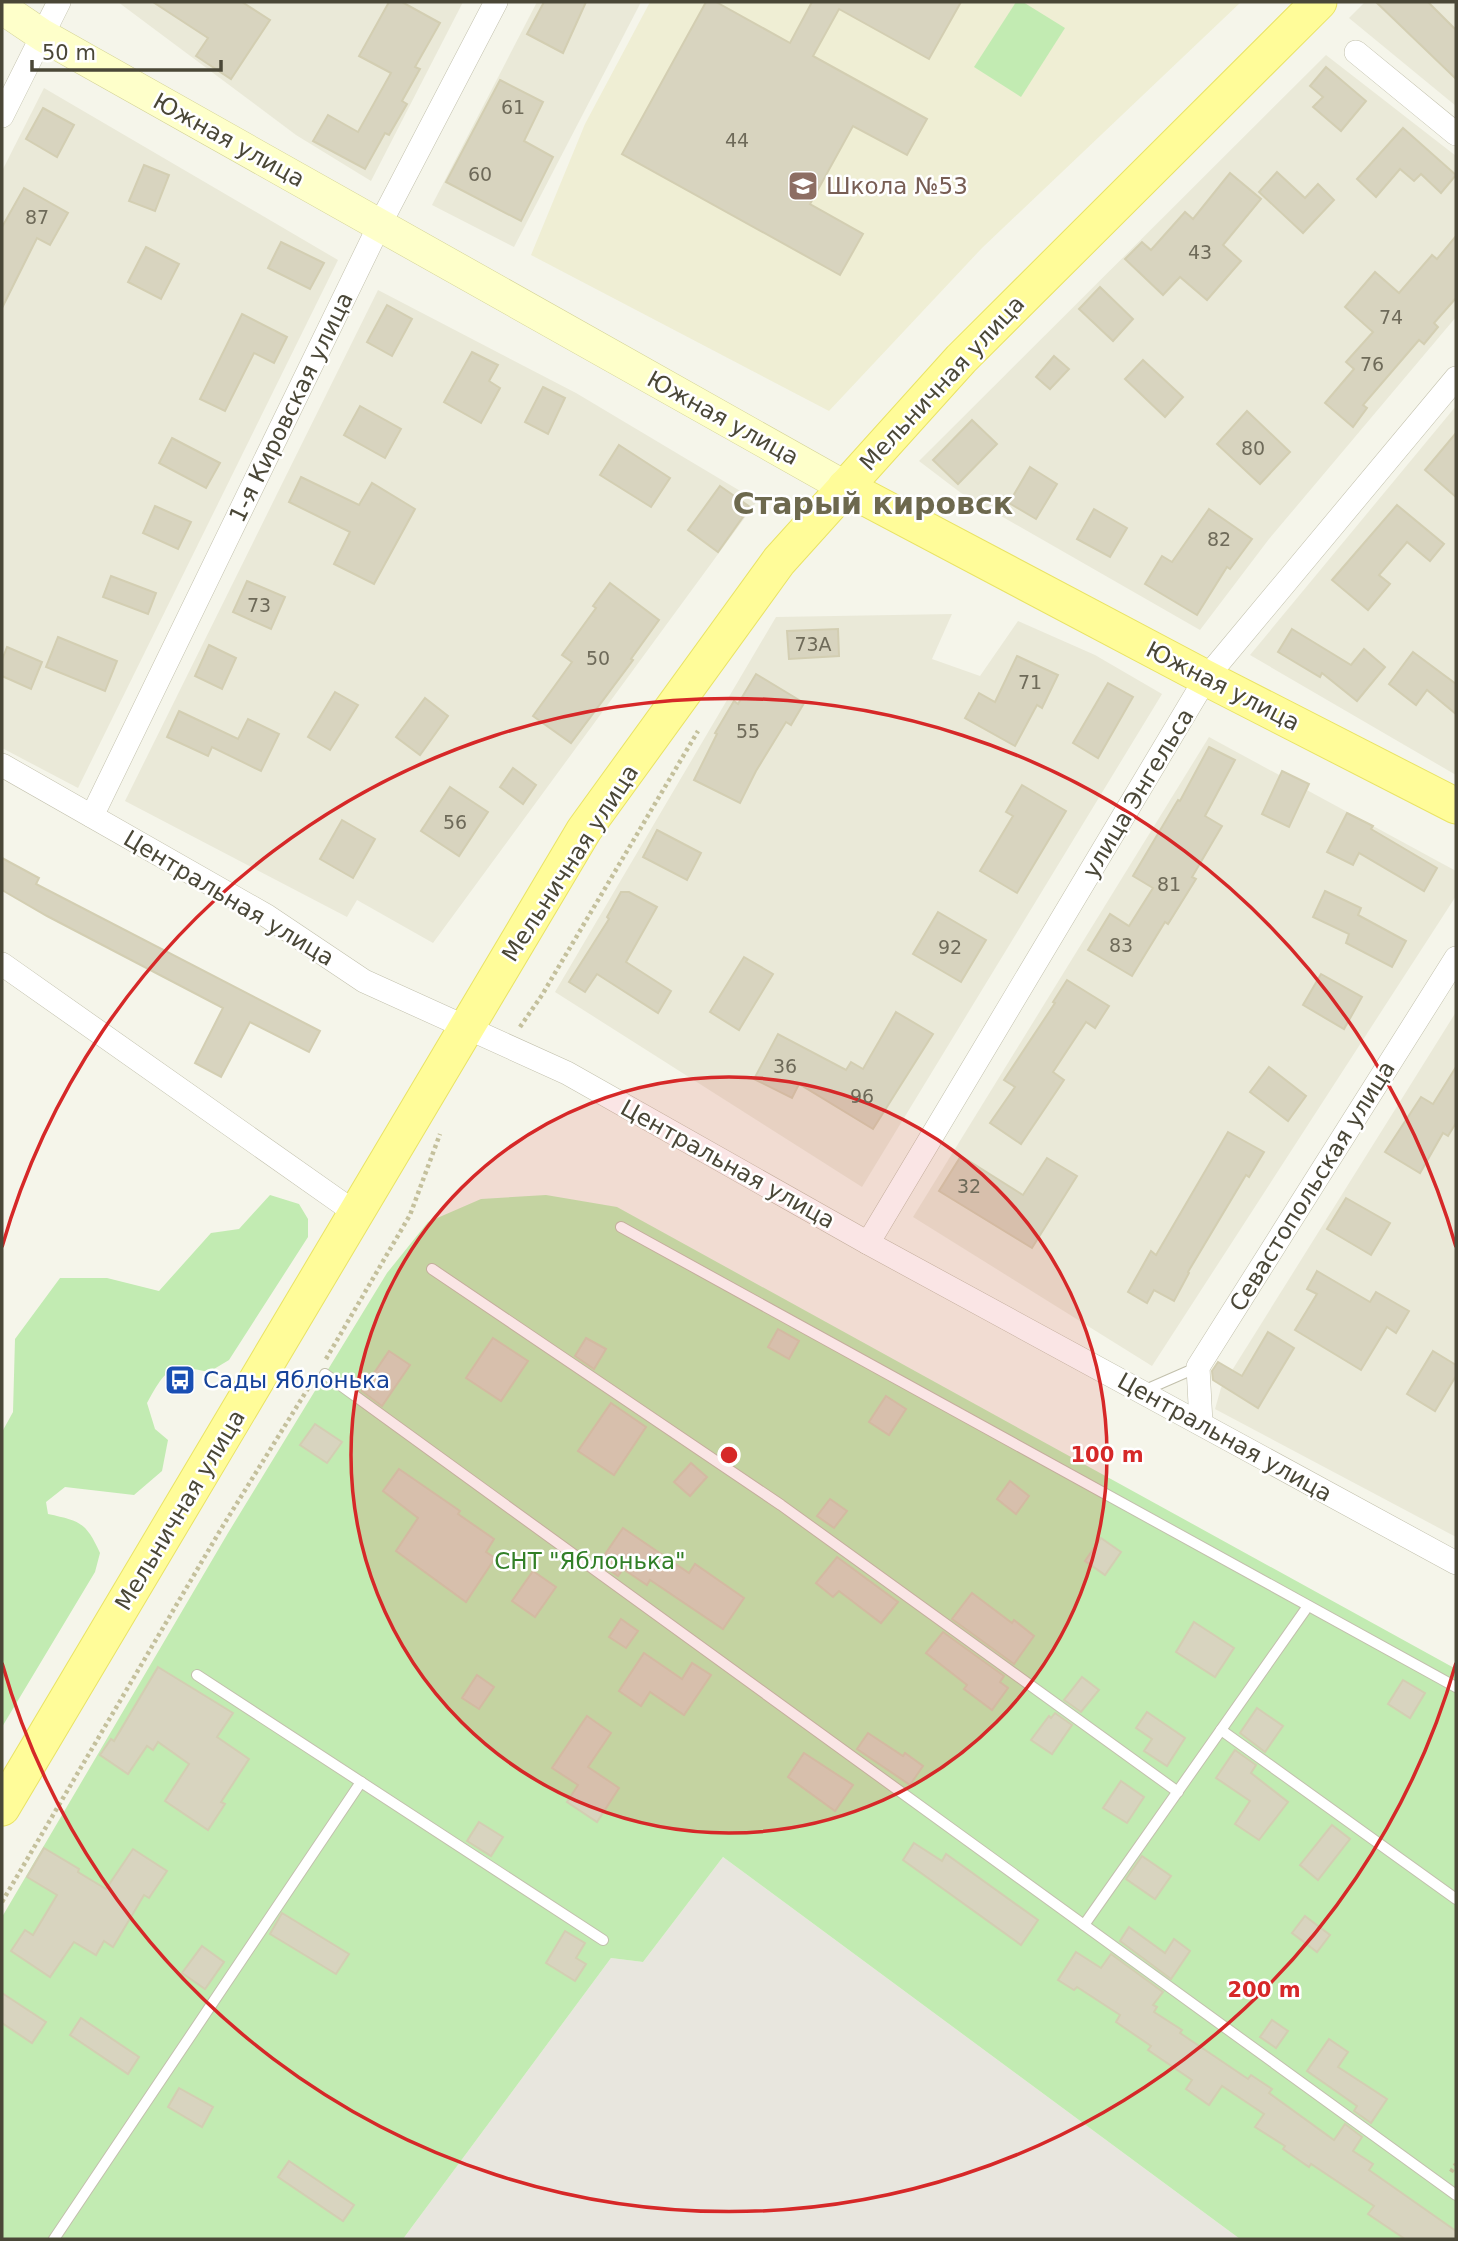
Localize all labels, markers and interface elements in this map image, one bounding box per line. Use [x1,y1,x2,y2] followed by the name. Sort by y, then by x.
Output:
[32,28,220,72] scale bar
[42,41,96,65] text: 50 m
[149,88,309,192] street label: Южная улица
[501,96,525,118] house number: 61
[725,129,749,151] house number: 44
[468,163,492,185] house number: 60
[786,169,820,203] school or university icon: Школа №53
[826,173,968,199] place label: Школа №53
[25,206,49,228] house number: 87
[1188,241,1212,263] house number: 43
[224,288,358,526] street label: 1-я Кировская улица
[854,290,1030,476] street label: Мельничная улица
[1379,306,1403,328] house number: 74
[1360,353,1384,375] house number: 76
[643,366,803,470] street label: Южная улица
[1241,437,1265,459] house number: 80
[733,486,1013,521] district label: Старый кировск
[1207,528,1231,550] house number: 82
[247,594,271,616] house number: 73
[794,633,832,655] house number: 73А
[1142,636,1304,736] street label: Южная улица
[586,647,610,669] house number: 50
[1018,671,1042,693] house number: 71
[1077,704,1199,882] street label: улица Энгельса
[736,720,760,742] house number: 55
[497,760,643,966] street label: Мельничная улица
[443,811,467,833] house number: 56
[119,825,339,971] street label: Центральная улица
[1157,873,1181,895] house number: 81
[1109,934,1133,956] house number: 83
[938,936,962,958] house number: 92
[773,1055,797,1077] house number: 36
[1224,1056,1400,1316] street label: Севастопольская улица
[850,1085,874,1107] house number: 96
[616,1094,840,1234] street label: Центральная улица
[957,1175,981,1197] house number: 32
[163,1363,197,1397] bus stop icon: Сады Яблонька
[203,1367,390,1393] place label: Сады Яблонька
[1113,1367,1337,1507] street label: Центральная улица
[110,1405,250,1615] street label: Мельничная улица
[717,1443,741,1467] centre of rings
[1070,1443,1144,1467] text: 100 m
[494,1548,686,1574] park label: СНТ "Яблонька"
[1227,1978,1301,2002] text: 200 m

